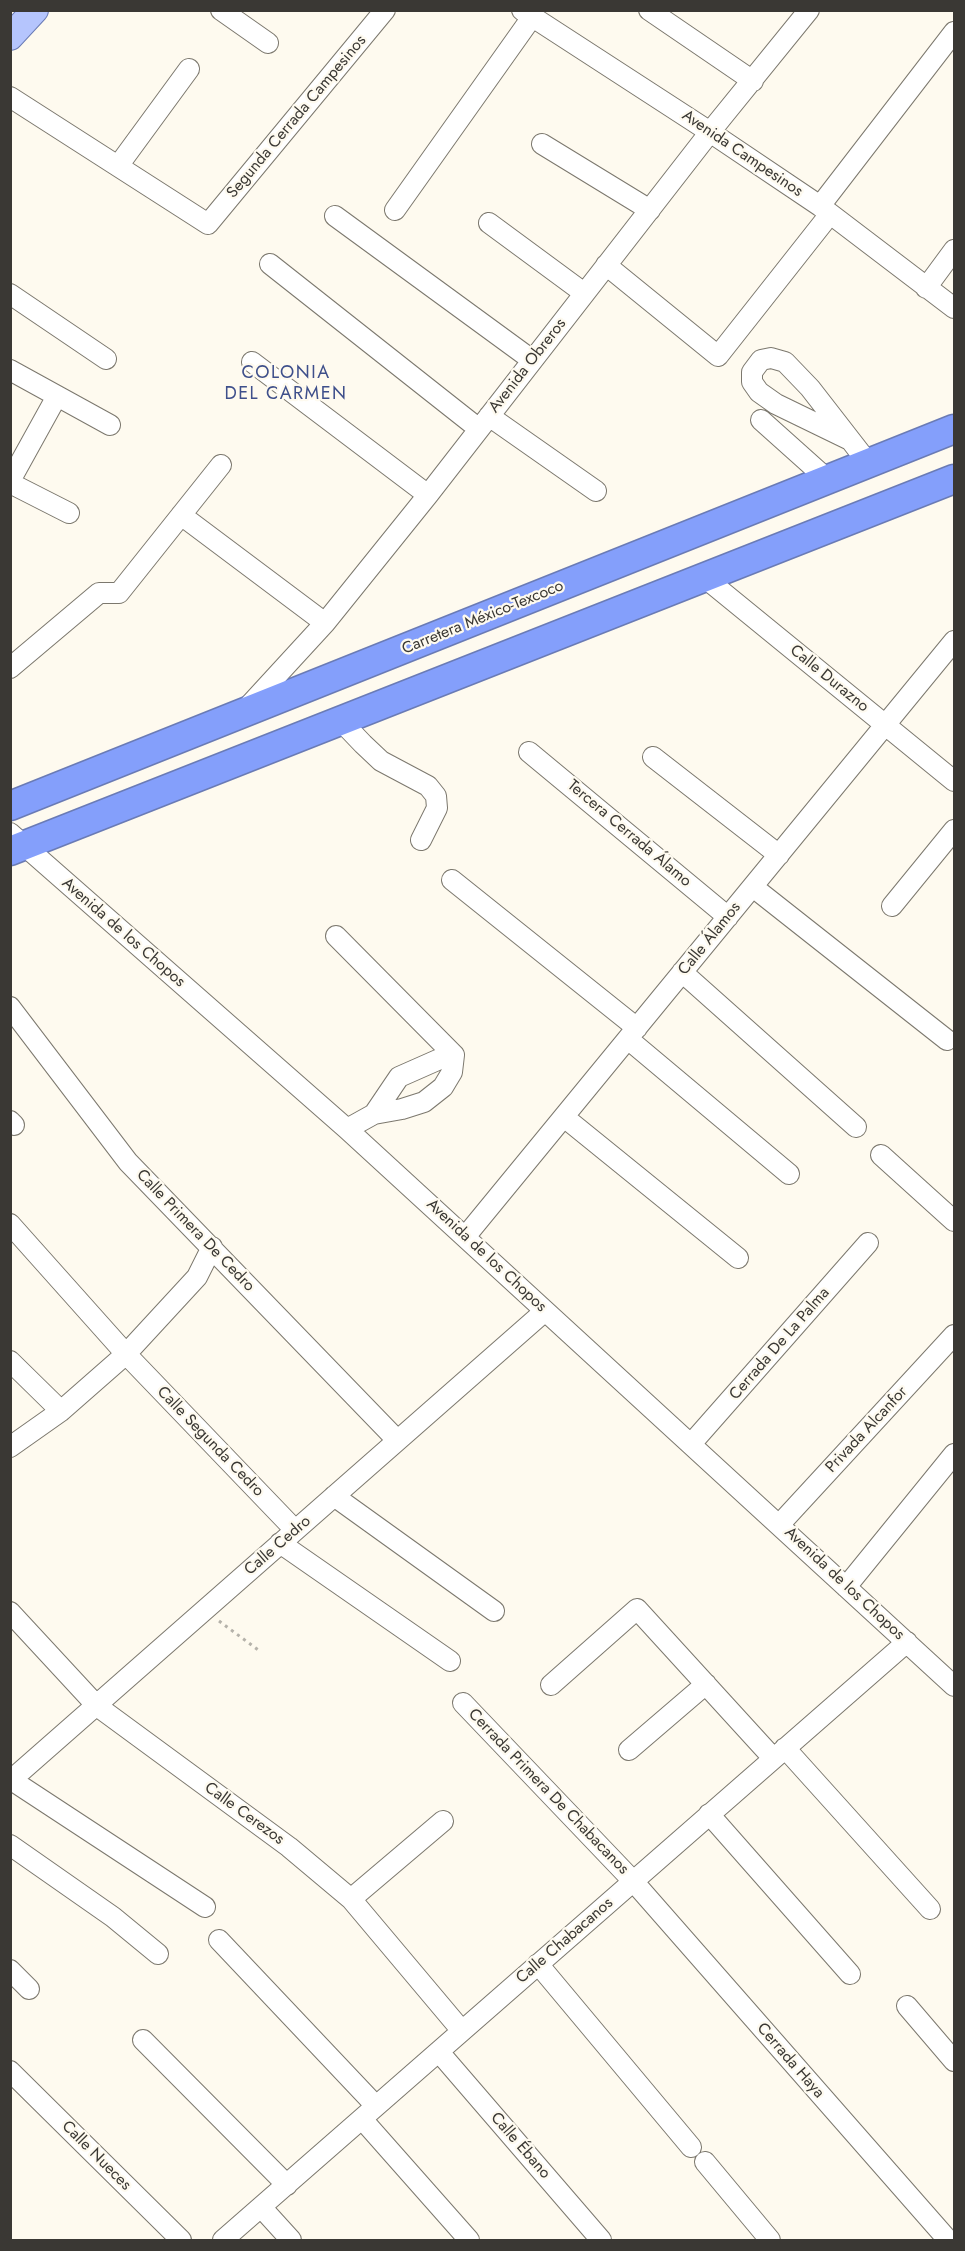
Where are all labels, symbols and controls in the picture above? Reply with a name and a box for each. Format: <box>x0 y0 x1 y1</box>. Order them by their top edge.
street label: Segunda Cerrada Campesinos <box>223 32 371 202</box>
street label: Avenida Campesinos <box>678 106 806 202</box>
street label: Avenida Obreros <box>485 315 571 417</box>
district label: COLONIA DEL CARMEN <box>224 363 348 406</box>
street label: Carretera México-Texcoco <box>399 577 567 659</box>
street label: Calle Durazno <box>786 641 872 717</box>
street label: Tercera Cerrada Álamo <box>563 777 695 891</box>
street label: Avenida de los Chopos <box>57 874 189 992</box>
street label: Calle Álamos <box>675 899 745 979</box>
street label: Calle Primera De Cedro <box>132 1166 258 1296</box>
street label: Avenida de los Chopos <box>422 1195 550 1317</box>
street label: Cerrada De La Palma <box>726 1284 834 1404</box>
street label: Calle Segunda Cedro <box>152 1383 268 1501</box>
street label: Privada Alcanfor <box>822 1383 912 1477</box>
street label: Calle Cedro <box>241 1512 315 1580</box>
street label: Avenida de los Chopos <box>780 1523 908 1645</box>
street label: Cerrada Primera De Chabacanos <box>464 1705 632 1879</box>
street label: Calle Cerezos <box>200 1779 288 1849</box>
street label: Calle Chabacanos <box>513 1894 617 1988</box>
street label: Cerrada Haya <box>752 2020 828 2102</box>
street label: Calle Ébano <box>486 2109 554 2183</box>
street label: Calle Nueces <box>57 2117 135 2195</box>

